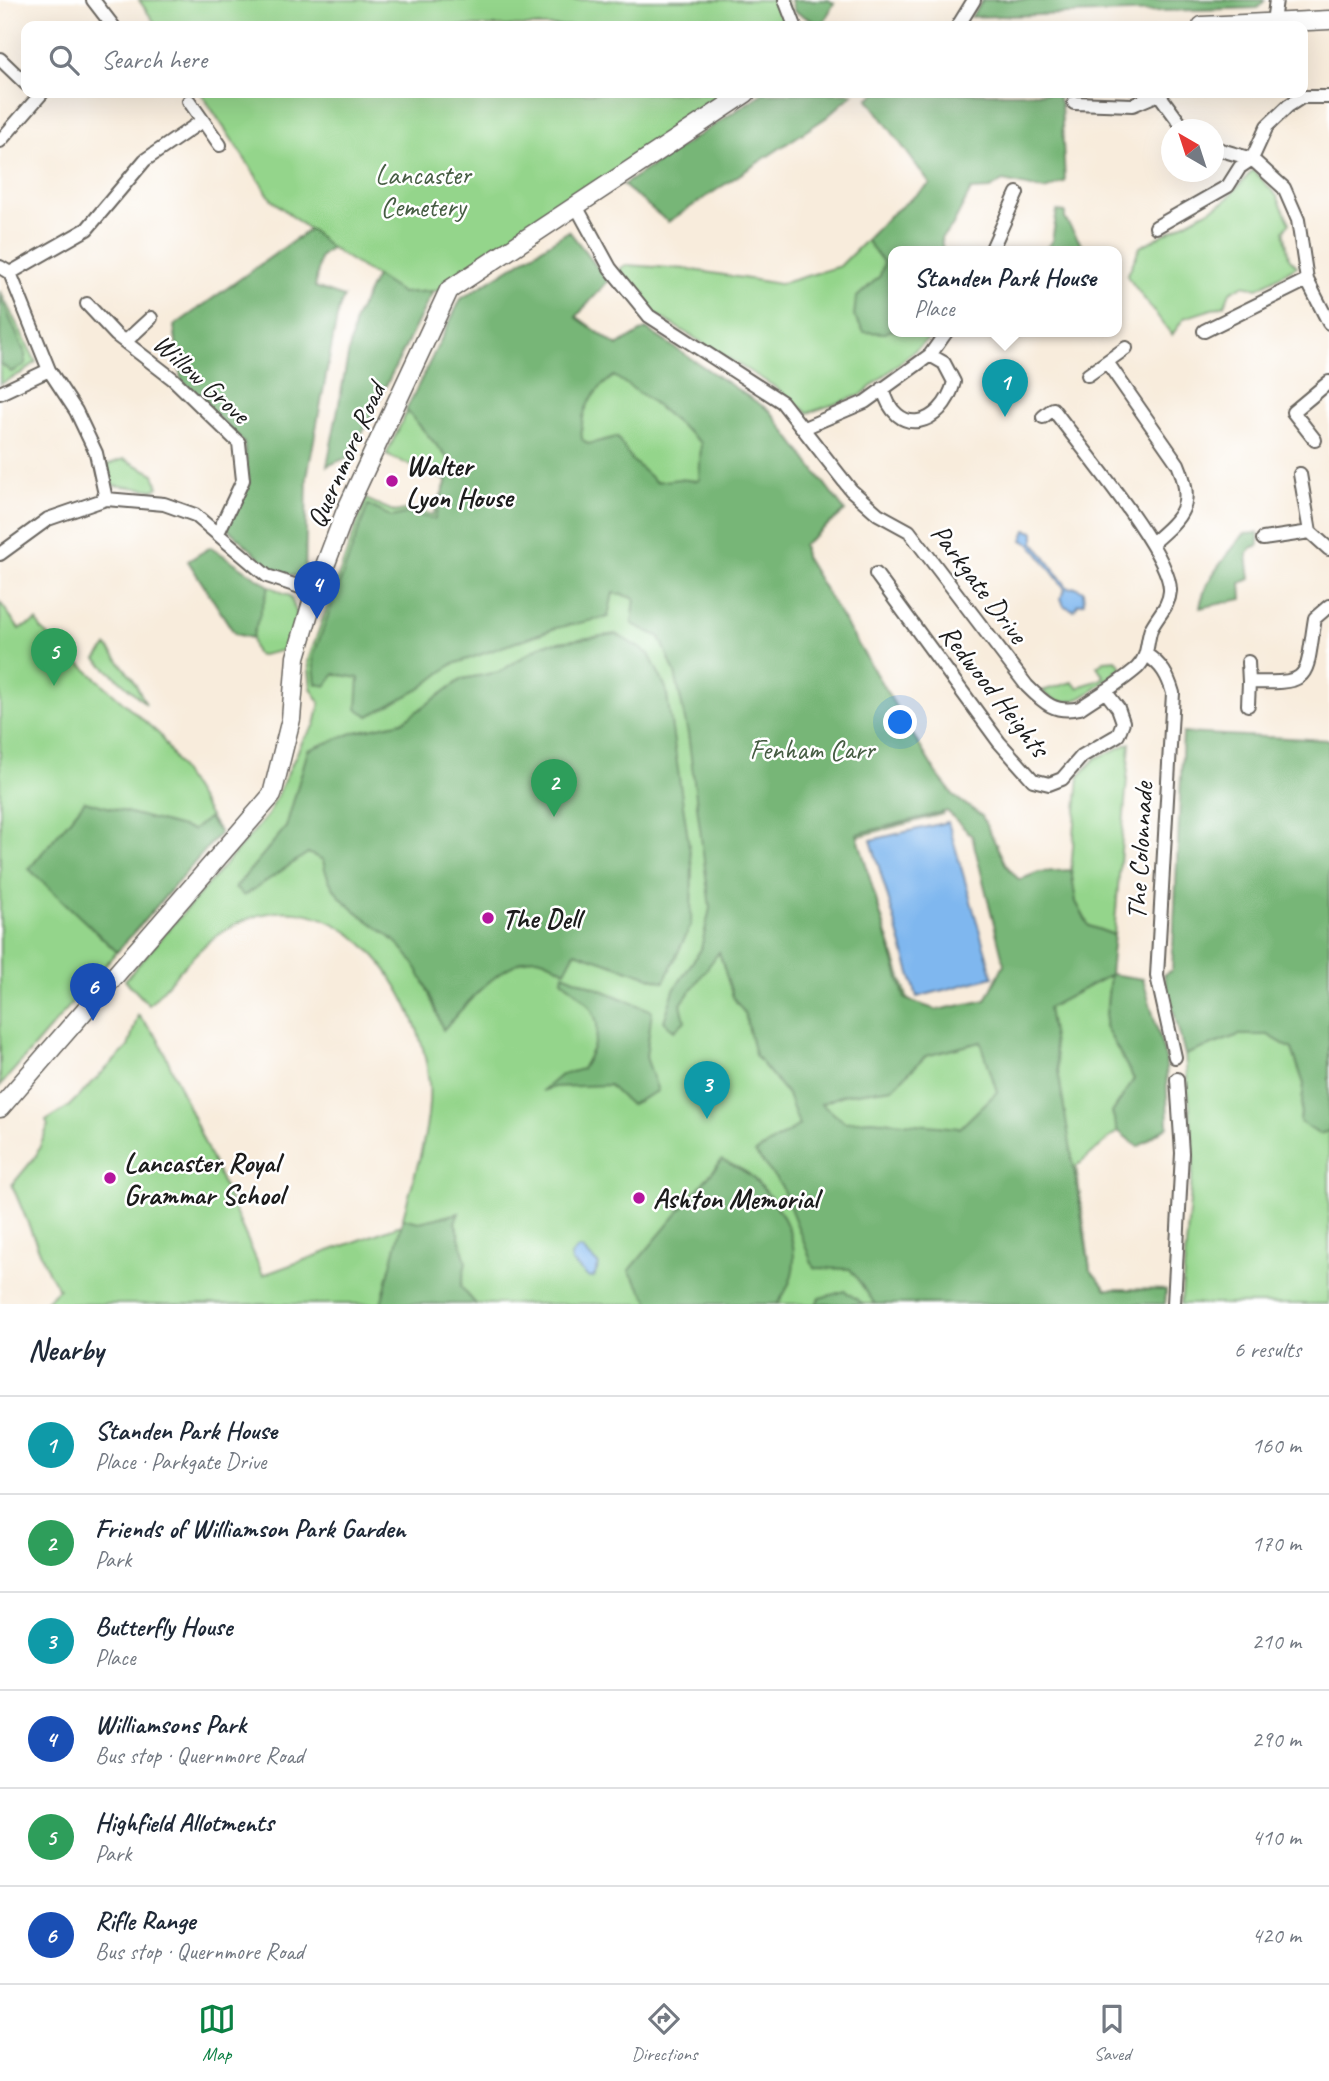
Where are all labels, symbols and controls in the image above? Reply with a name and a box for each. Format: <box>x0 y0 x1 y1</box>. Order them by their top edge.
search box <box>21 21 1308 98</box>
icon: search <box>45 41 83 79</box>
text: Search here <box>101 43 207 76</box>
north arrow <box>1161 119 1224 182</box>
park label: Lancaster Cemetery <box>375 157 473 224</box>
popup <box>888 246 1122 337</box>
text: Standen Park House <box>914 261 1096 294</box>
text: Place <box>914 294 954 323</box>
street label: Willow Grove <box>146 326 259 432</box>
pin: 1 <box>982 359 1028 417</box>
street label: Quernmore Road <box>298 374 395 533</box>
place label: Walter Lyon House <box>406 448 515 515</box>
marker: Walter Lyon House <box>384 473 400 489</box>
street label: Parkgate Drive <box>923 517 1037 651</box>
pin: 4 <box>294 561 340 619</box>
street label: Redwood Heights <box>932 617 1059 765</box>
pin: 5 <box>31 628 77 686</box>
your location <box>883 705 917 739</box>
park label: Fenham Carr <box>749 732 877 767</box>
pin: 2 <box>531 759 577 817</box>
street label: The Colonnade <box>1118 779 1161 921</box>
place label: The Dell <box>502 901 586 936</box>
marker: The Dell <box>480 910 496 926</box>
pin: 6 <box>70 963 116 1021</box>
pin: 3 <box>684 1061 730 1119</box>
place label: Lancaster Royal Grammar School <box>124 1145 290 1212</box>
marker: Lancaster Royal Grammar School <box>102 1170 118 1186</box>
place label: Ashton Memorial <box>653 1181 824 1216</box>
marker: Ashton Memorial <box>631 1190 647 1206</box>
text: Nearby <box>28 1331 104 1369</box>
text: 6 results <box>1234 1335 1301 1364</box>
text: Standen Park House <box>95 1414 277 1447</box>
text: 1 <box>46 1431 56 1460</box>
text: 160 m <box>1252 1431 1301 1460</box>
text: Place · Parkgate Drive <box>95 1447 266 1476</box>
text: Friends of Williamson Park Garden <box>95 1512 405 1545</box>
text: 2 <box>46 1529 56 1558</box>
text: 170 m <box>1252 1529 1301 1558</box>
text: Park <box>95 1545 131 1574</box>
text: Butterfly House <box>95 1610 232 1643</box>
text: 3 <box>46 1627 56 1656</box>
text: 210 m <box>1252 1627 1301 1656</box>
text: Place <box>95 1643 135 1672</box>
text: Williamsons Park <box>95 1708 246 1741</box>
text: 4 <box>46 1725 56 1754</box>
text: 290 m <box>1252 1725 1301 1754</box>
text: Bus stop · Quernmore Road <box>95 1741 304 1770</box>
text: Highfield Allotments <box>95 1806 274 1839</box>
text: 5 <box>46 1823 56 1852</box>
text: 410 m <box>1252 1823 1301 1852</box>
text: Park <box>95 1839 131 1868</box>
text: Rifle Range <box>95 1904 195 1937</box>
text: 6 <box>46 1921 56 1950</box>
text: 420 m <box>1252 1921 1301 1950</box>
text: Bus stop · Quernmore Road <box>95 1937 304 1966</box>
tab: Map <box>198 2000 236 2066</box>
tab: Directions <box>631 2000 698 2066</box>
tab: Saved <box>1093 2000 1131 2066</box>

